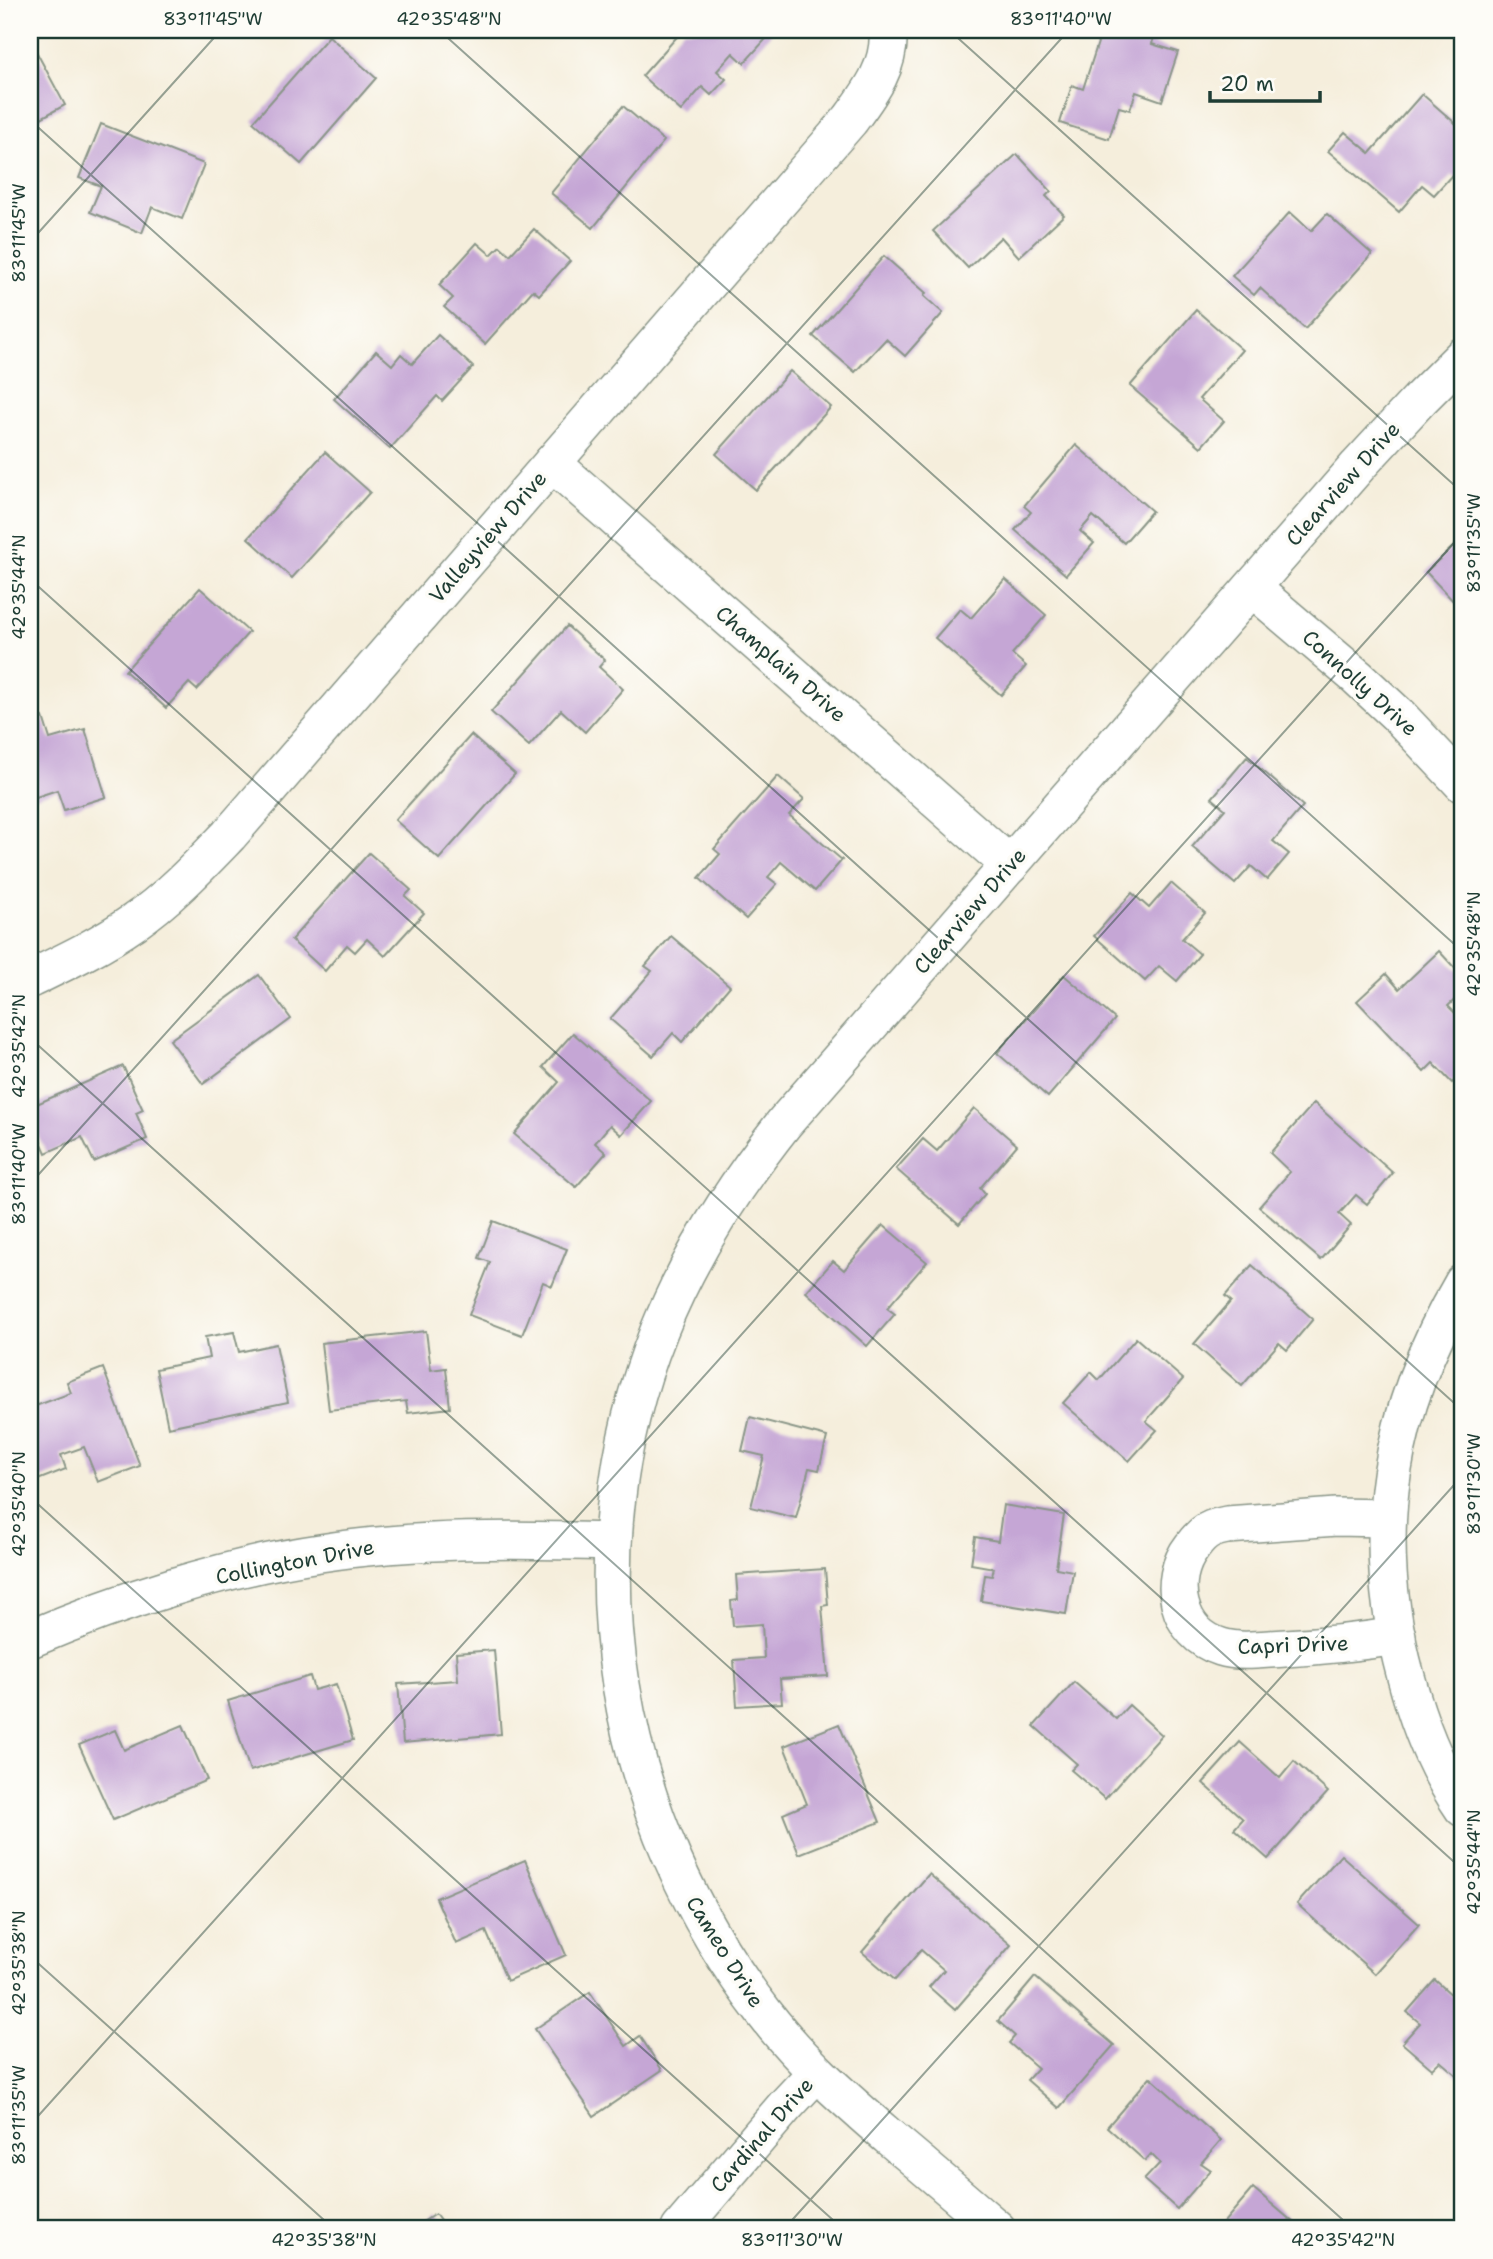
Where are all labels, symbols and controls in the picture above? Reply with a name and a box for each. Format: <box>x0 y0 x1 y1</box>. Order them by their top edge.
text: 83°11'45"W <box>163 7 263 31</box>
text: 42°35'48"N <box>396 7 502 31</box>
text: 83°11'40"W <box>1010 7 1112 31</box>
scale bar <box>1210 60 1320 104</box>
text: 20 m <box>1220 70 1274 98</box>
text: 83°11'45"W <box>7 183 31 283</box>
street label: Clearview Drive <box>1280 416 1406 552</box>
street label: Valleyview Drive <box>423 465 553 609</box>
text: 83°11'35"W <box>1462 493 1486 593</box>
text: 42°35'44"N <box>7 534 31 640</box>
street label: Champlain Drive <box>710 599 852 729</box>
street label: Connolly Drive <box>1296 624 1424 742</box>
street label: Clearview Drive <box>907 842 1033 980</box>
text: 42°35'48"N <box>1462 891 1486 997</box>
text: 42°35'42"N <box>7 994 31 1098</box>
text: 83°11'40"W <box>7 1123 31 1225</box>
text: 83°11'30"W <box>1462 1433 1486 1535</box>
text: 42°35'40"N <box>7 1451 31 1557</box>
street label: Collington Drive <box>213 1533 377 1591</box>
street label: Capri Drive <box>1237 1629 1349 1661</box>
text: 42°35'44"N <box>1462 1809 1486 1915</box>
street label: Cameo Drive <box>680 1891 770 2013</box>
text: 42°35'38"N <box>7 1910 31 2016</box>
text: 83°11'35"W <box>7 2065 31 2165</box>
street label: Cardinal Drive <box>704 2071 820 2199</box>
text: 42°35'38"N <box>271 2228 377 2252</box>
text: 83°11'30"W <box>741 2228 843 2252</box>
text: 42°35'42"N <box>1291 2228 1395 2252</box>

